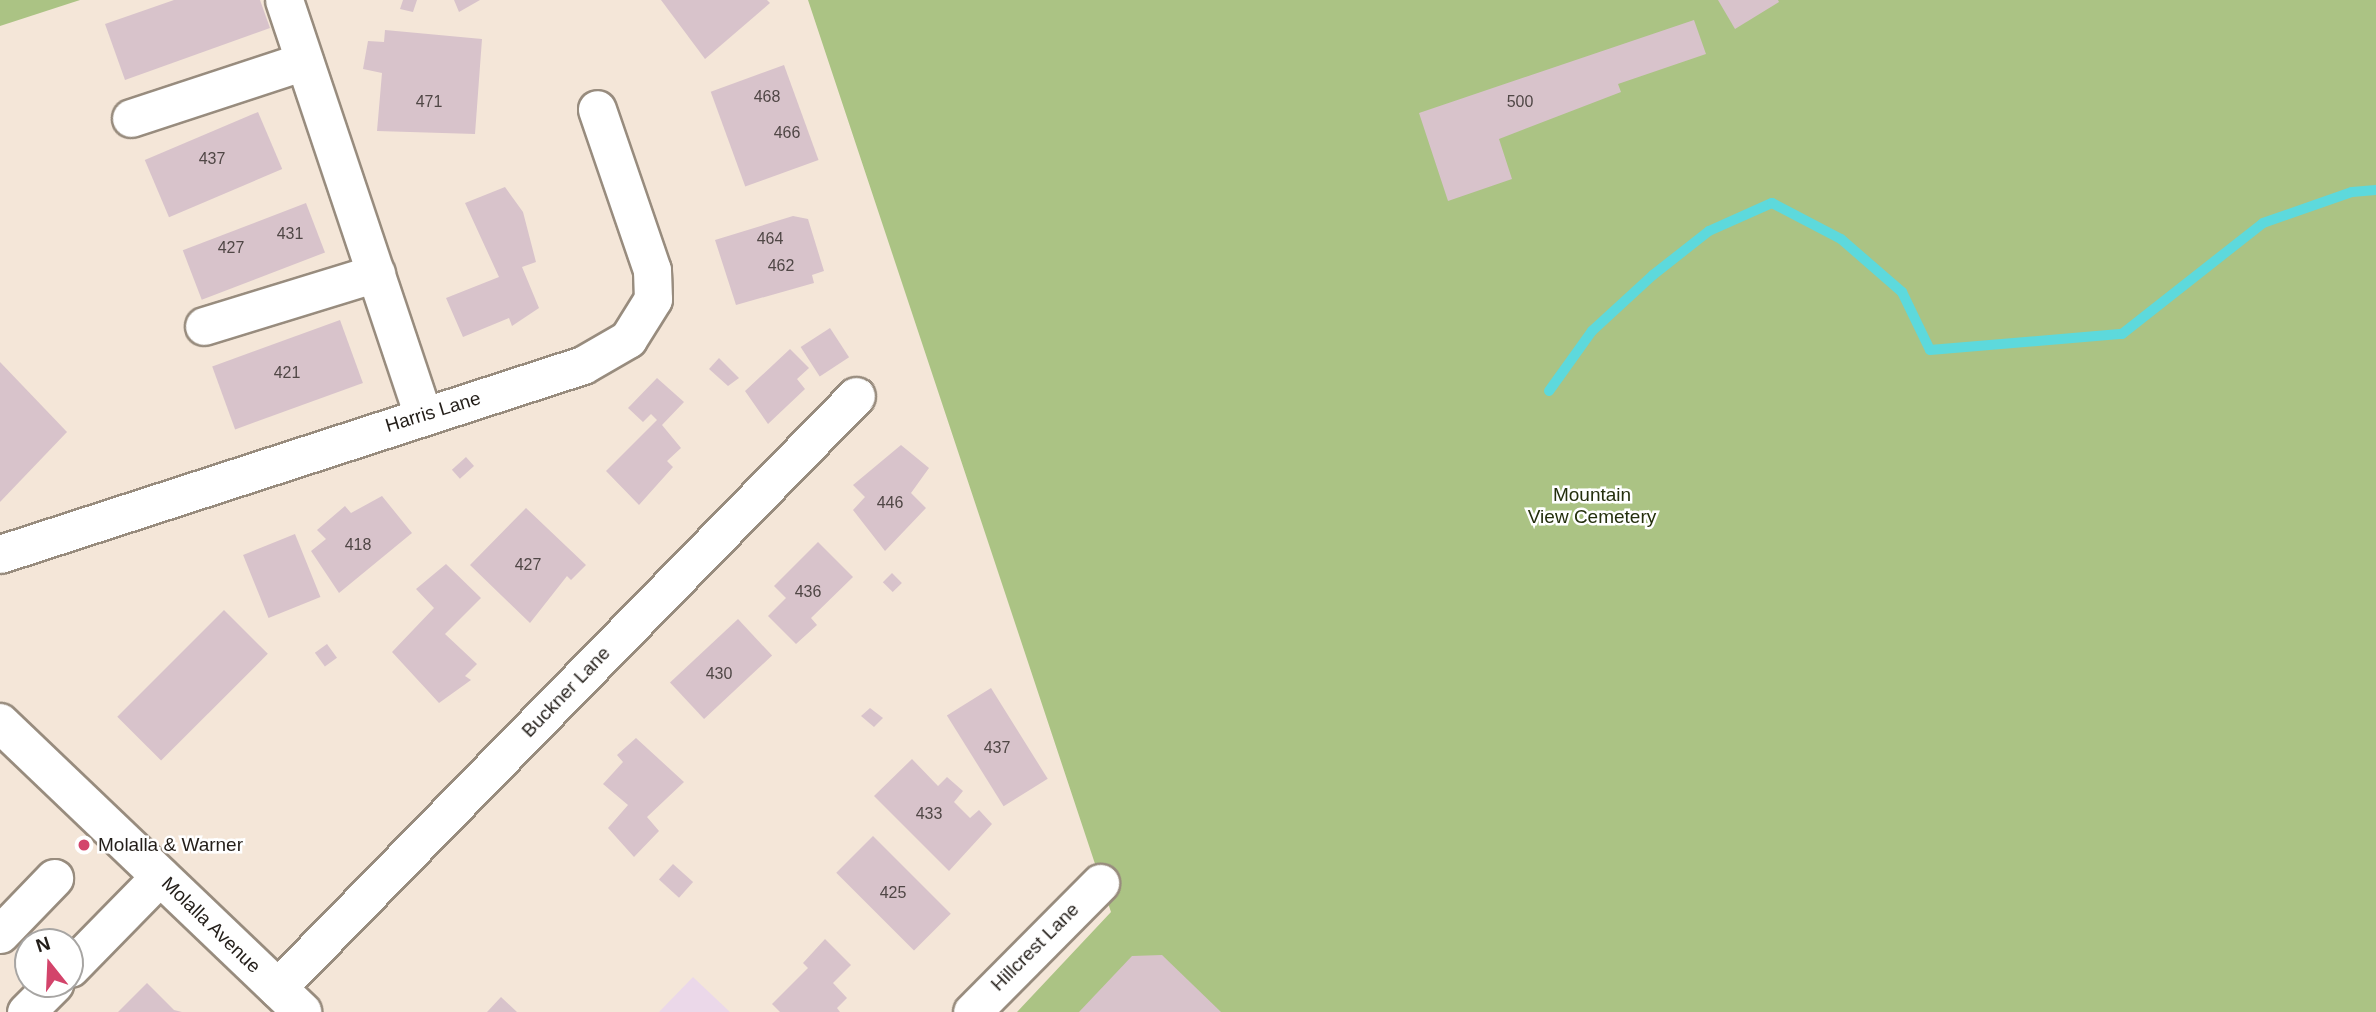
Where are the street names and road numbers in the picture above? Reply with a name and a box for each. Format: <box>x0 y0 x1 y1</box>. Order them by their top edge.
street label: Harris Lane <box>383 387 483 437</box>
street label: Buckner Lane <box>517 642 615 742</box>
street label: Molalla Avenue <box>156 872 266 978</box>
street label: Hillcrest Lane <box>986 898 1084 996</box>

